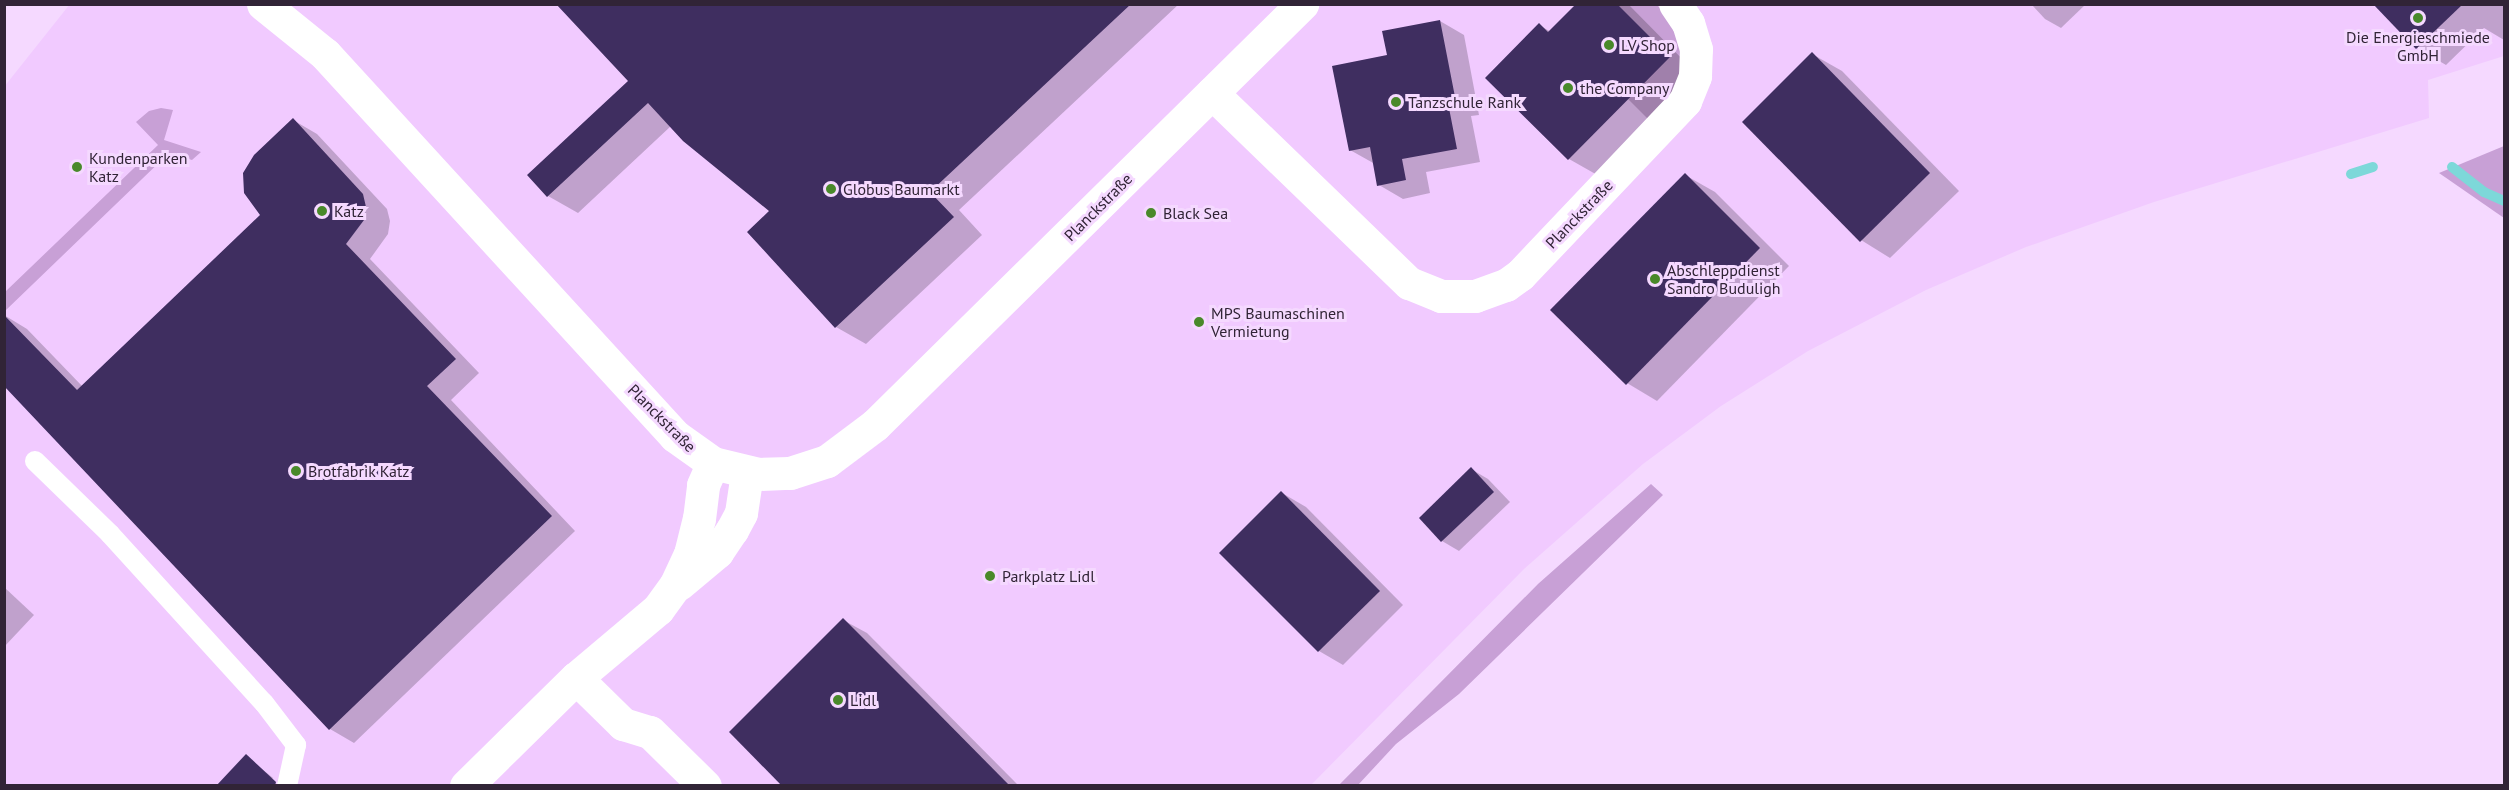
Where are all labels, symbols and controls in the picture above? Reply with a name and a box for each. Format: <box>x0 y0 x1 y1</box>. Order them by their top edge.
marker: Die Energieschmiede GmbH <box>2411 11 2425 25</box>
place label: Die Energieschmiede GmbH <box>2346 27 2490 65</box>
place label: LV Shop <box>1621 35 1675 55</box>
marker: LV Shop <box>1602 38 1616 52</box>
place label: the Company <box>1580 78 1670 98</box>
marker: the Company <box>1561 81 1575 95</box>
place label: Tanzschule Rank <box>1408 92 1521 112</box>
marker: Tanzschule Rank <box>1389 95 1403 109</box>
place label: Kundenparken Katz <box>89 148 188 186</box>
marker: Kundenparken Katz <box>70 160 84 174</box>
street label: Planckstraße <box>1060 169 1136 245</box>
street label: Planckstraße <box>1541 176 1617 252</box>
place label: Globus Baumarkt <box>843 179 960 199</box>
marker: Globus Baumarkt <box>824 182 838 196</box>
place label: Katz <box>334 201 364 221</box>
place label: Black Sea <box>1163 203 1229 223</box>
marker: Katz <box>315 204 329 218</box>
marker: Black Sea <box>1144 206 1158 220</box>
place label: Abschleppdienst Sandro Buduligh <box>1667 260 1781 298</box>
marker: Abschleppdienst Sandro Buduligh <box>1648 272 1662 286</box>
place label: MPS Baumaschinen Vermietung <box>1211 303 1345 341</box>
marker: MPS Baumaschinen Vermietung <box>1192 315 1206 329</box>
street label: Planckstraße <box>624 380 700 456</box>
place label: Brotfabrik Katz <box>308 461 410 481</box>
marker: Brotfabrik Katz <box>289 464 303 478</box>
place label: Parkplatz Lidl <box>1002 566 1095 586</box>
marker: Parkplatz Lidl <box>983 569 997 583</box>
place label: Lidl <box>850 690 876 710</box>
marker: Lidl <box>831 693 845 707</box>

